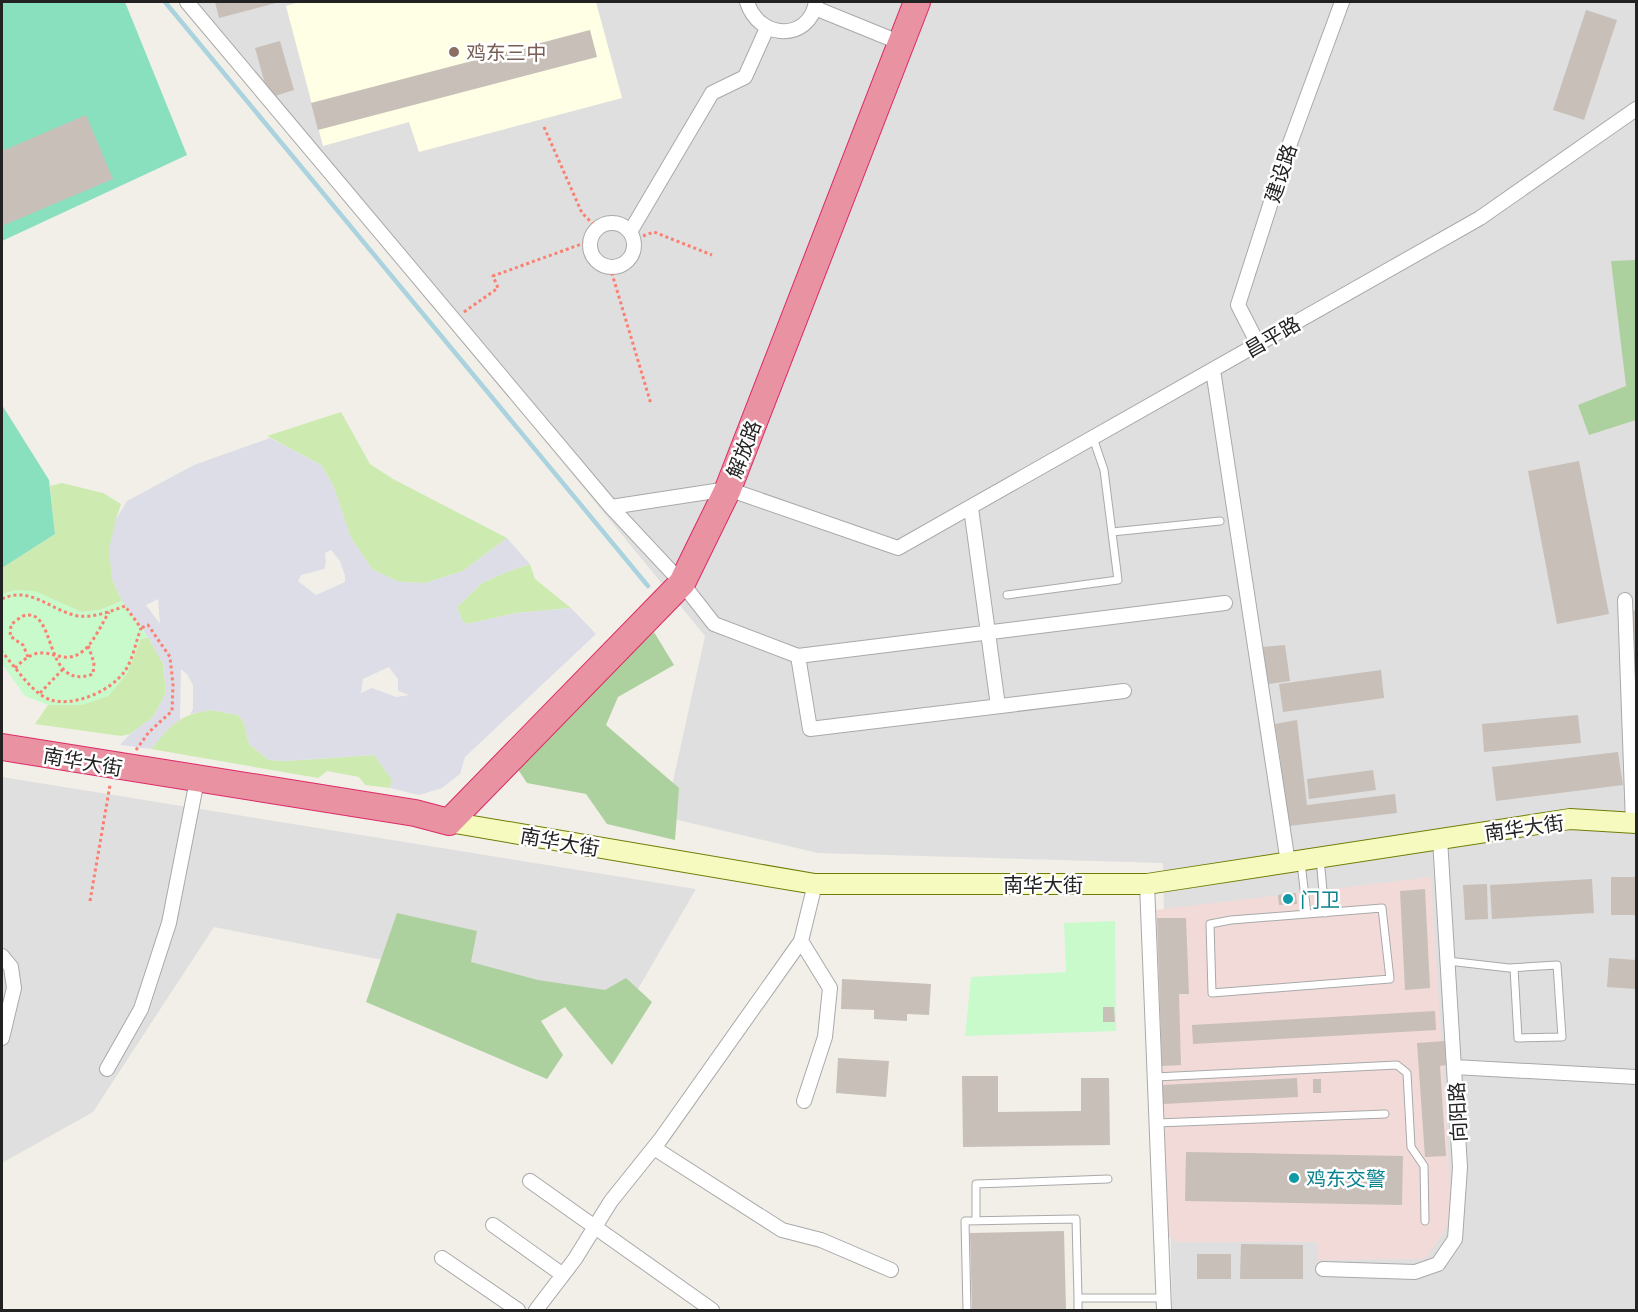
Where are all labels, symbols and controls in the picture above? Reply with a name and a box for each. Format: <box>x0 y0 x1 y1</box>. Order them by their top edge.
place label: 鸡东三中 <box>466 40 546 64</box>
marker: 鸡东三中 <box>447 45 461 59</box>
street label: 建设路 <box>1259 141 1301 205</box>
street label: 昌平路 <box>1240 311 1304 361</box>
street label: 解放路 <box>721 417 765 481</box>
street label: 南华大街 <box>42 742 124 780</box>
street label: 南华大街 <box>1483 810 1565 844</box>
street label: 南华大街 <box>519 822 601 860</box>
street label: 南华大街 <box>1003 872 1083 896</box>
place label: 门卫 <box>1300 887 1340 911</box>
marker: 门卫 <box>1281 892 1295 906</box>
street label: 向阳路 <box>1443 1081 1471 1143</box>
place label: 鸡东交警 <box>1306 1166 1386 1190</box>
marker: 鸡东交警 <box>1287 1171 1301 1185</box>

